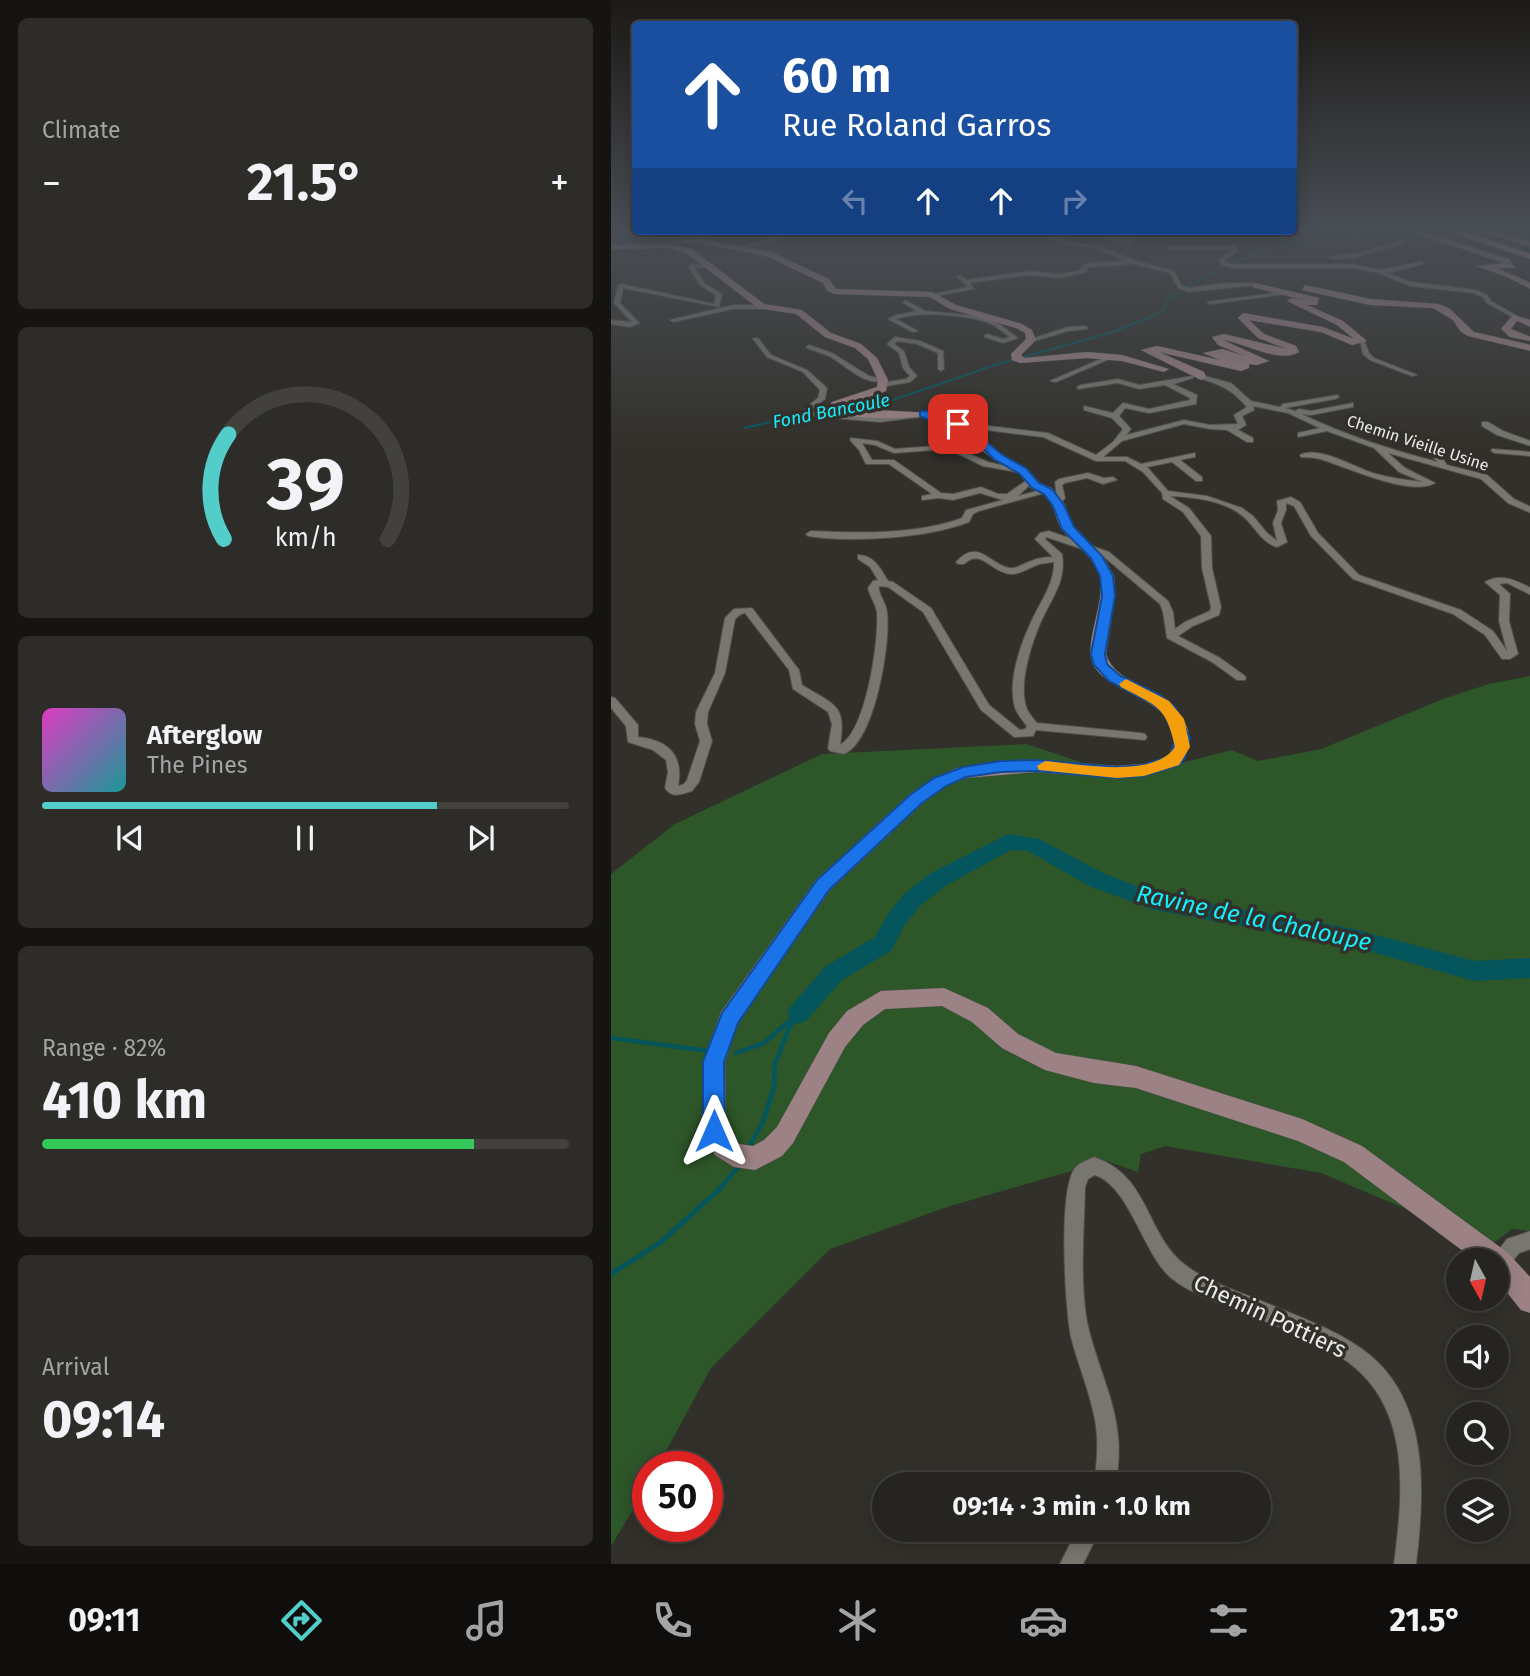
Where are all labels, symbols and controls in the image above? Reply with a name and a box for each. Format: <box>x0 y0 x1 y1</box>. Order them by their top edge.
text: 60 m <box>782 46 891 105</box>
icon: ahead <box>667 49 758 140</box>
text: Rue Roland Garros <box>782 106 1051 144</box>
text: Climate <box>42 116 121 144</box>
text: 21.5° <box>247 151 364 214</box>
text: − <box>42 160 61 206</box>
text: + <box>550 160 569 206</box>
icon: left <box>836 182 874 220</box>
icon: ahead <box>909 182 947 220</box>
icon: ahead <box>982 182 1020 220</box>
icon: right <box>1055 182 1093 220</box>
water label: Fond Bancoule <box>770 389 892 433</box>
pin <box>928 394 988 454</box>
icon: arrive <box>939 405 977 443</box>
street label: Chemin Vieille Usine <box>1345 411 1491 475</box>
text: 39 <box>266 441 344 528</box>
text: km/h <box>275 523 336 553</box>
text: Afterglow <box>147 720 262 751</box>
text: The Pines <box>147 751 248 779</box>
icon: previous <box>111 819 149 857</box>
icon: pause <box>286 819 324 857</box>
icon: next <box>462 819 500 857</box>
water label: Ravine de la Chaloupe <box>1134 879 1374 957</box>
text: Range · 82% <box>42 1034 166 1062</box>
text: 410 km <box>42 1069 207 1132</box>
position arrow <box>677 1094 751 1168</box>
north arrow <box>1446 1248 1509 1311</box>
map controls <box>1446 1248 1509 1542</box>
street label: Chemin Pottiers <box>1189 1268 1351 1364</box>
button: sound <box>1446 1325 1509 1388</box>
text: Arrival <box>42 1353 109 1381</box>
text: 09:14 <box>42 1388 165 1451</box>
button: search <box>1446 1402 1509 1465</box>
speed limit sign: 50 <box>632 1451 723 1542</box>
button: layers <box>1446 1479 1509 1542</box>
text: 09:14 · 3 min · 1.0 km <box>952 1491 1191 1522</box>
icon: directions <box>277 1596 326 1645</box>
icon: music <box>462 1596 511 1645</box>
icon: phone <box>648 1596 697 1645</box>
icon: climate <box>833 1596 882 1645</box>
icon: car <box>1019 1596 1068 1645</box>
icon: filters <box>1204 1596 1253 1645</box>
text: 09:11 <box>68 1601 140 1639</box>
text: 21.5° <box>1390 1601 1462 1639</box>

